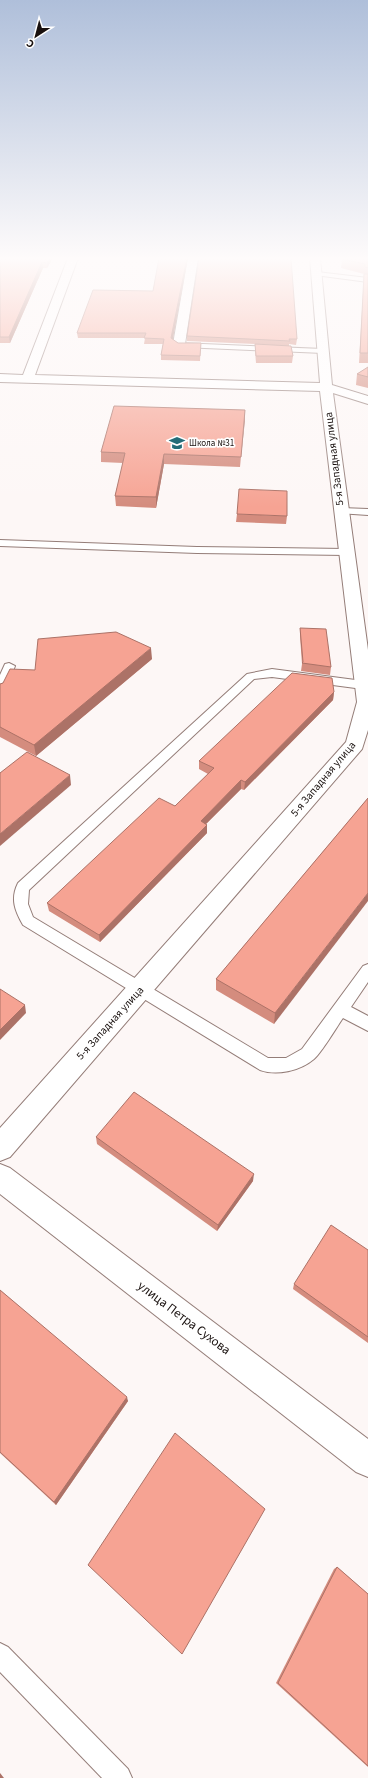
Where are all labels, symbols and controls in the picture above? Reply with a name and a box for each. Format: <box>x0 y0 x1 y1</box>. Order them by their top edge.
north arrow <box>16 16 56 56</box>
text: С <box>23 35 37 52</box>
street label: 5-я Западная улица <box>321 411 347 507</box>
school or university icon: Школа №31 <box>168 434 186 452</box>
place label: Школа №31 <box>189 437 234 450</box>
street label: 5-я Западная улица <box>287 738 359 820</box>
street label: 5-я Западная улица <box>73 983 147 1063</box>
street label: улица Петра Сухова <box>134 1277 234 1359</box>

